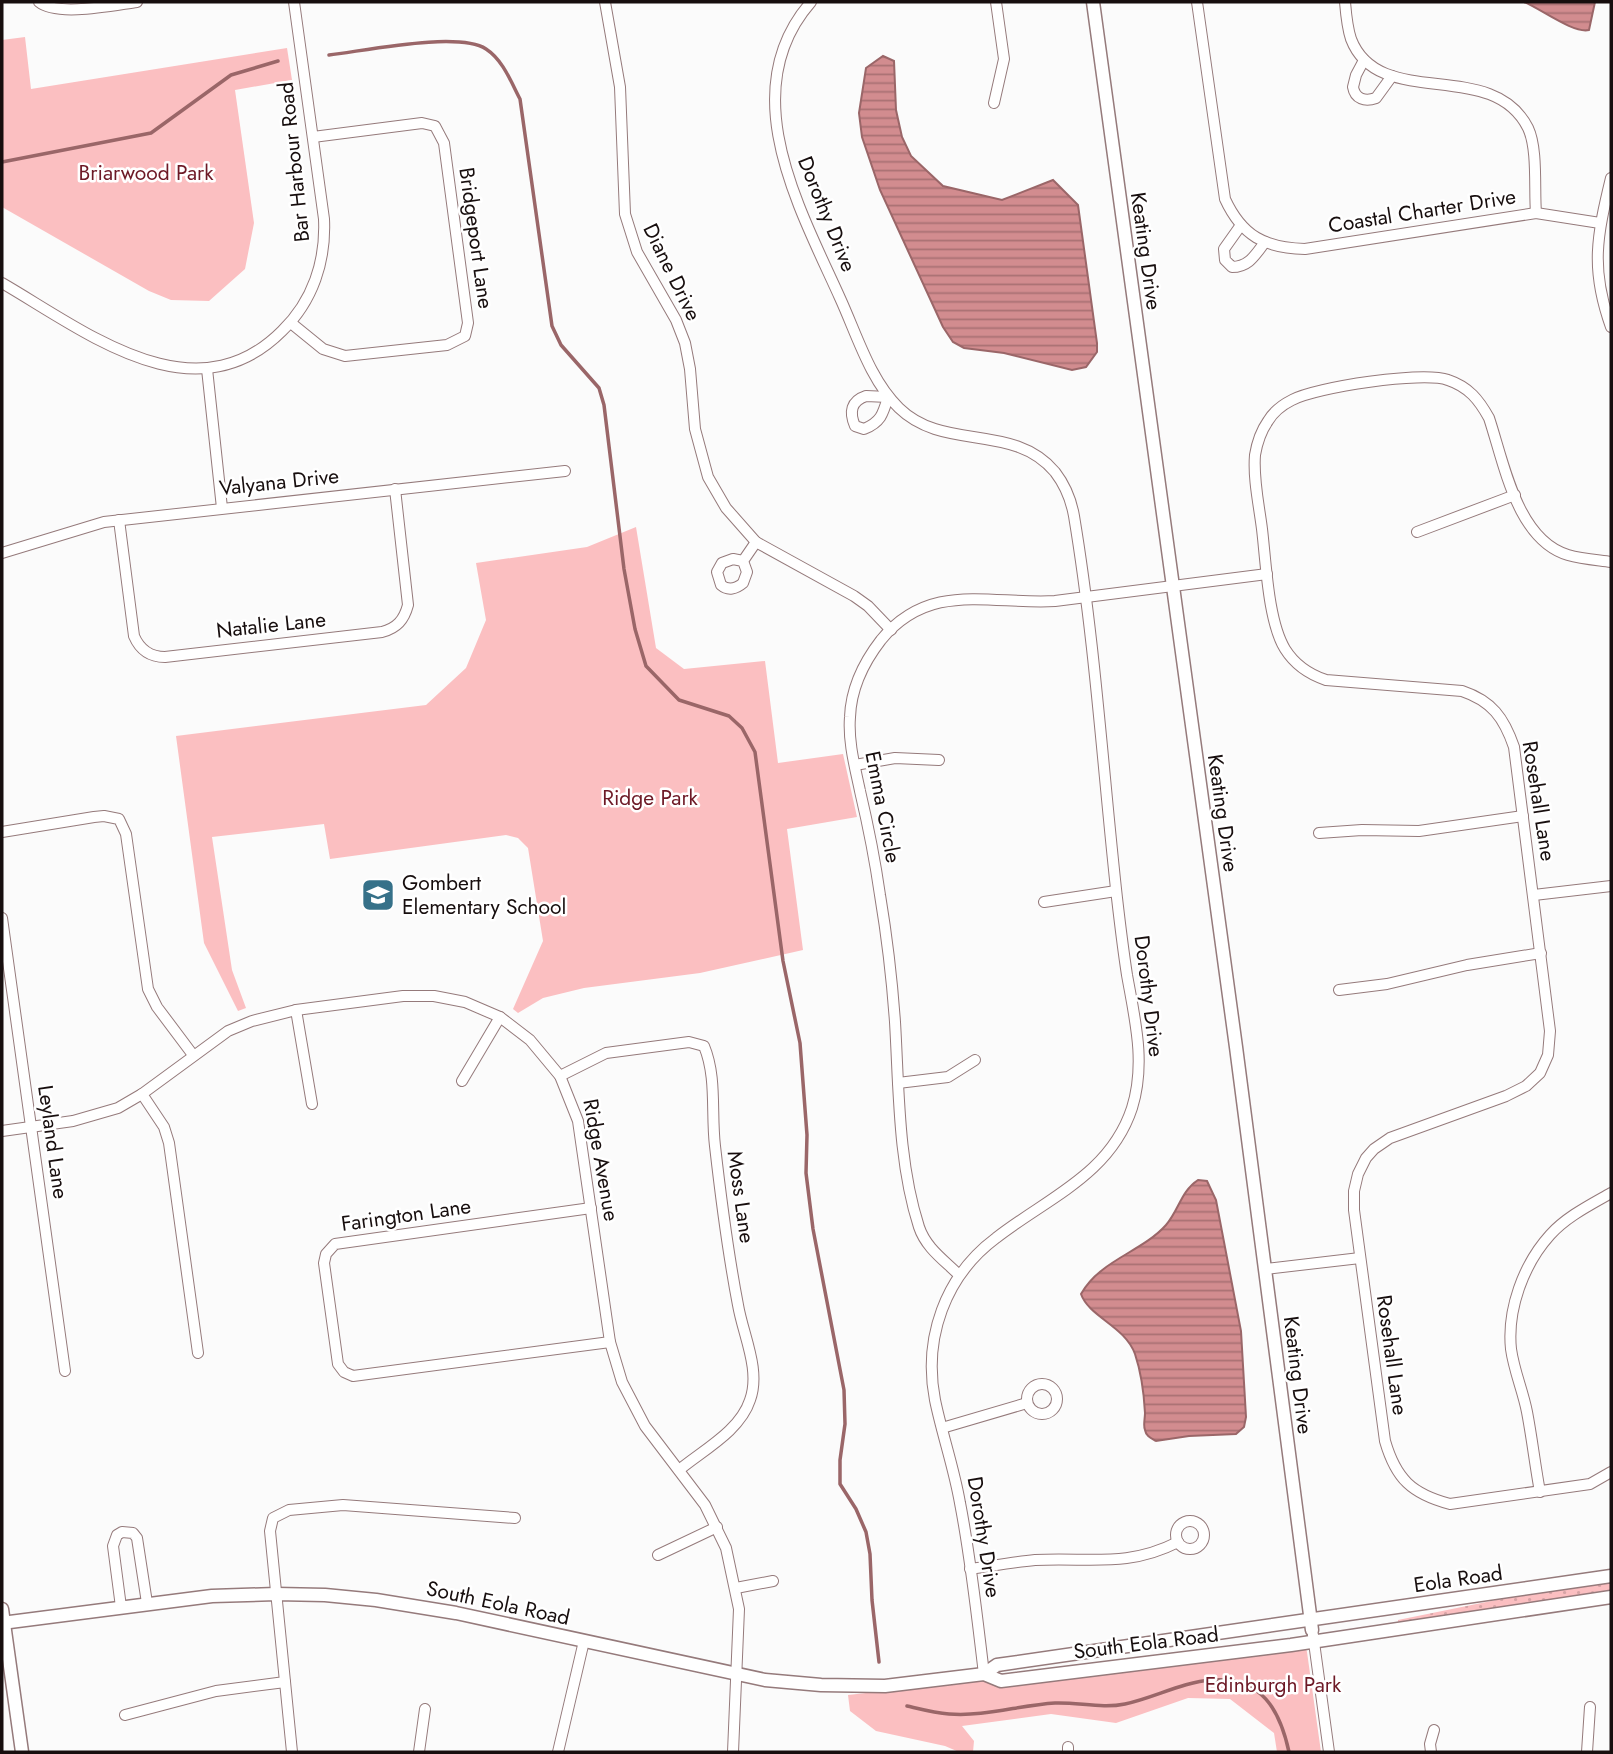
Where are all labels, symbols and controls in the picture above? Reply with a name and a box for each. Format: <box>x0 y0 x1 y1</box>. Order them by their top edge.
street label: Bar Harbour Road <box>271 80 317 244</box>
street label: Dorothy Drive <box>790 152 864 276</box>
park label: Briarwood Park <box>79 158 214 188</box>
street label: Bridgeport Lane <box>451 165 501 311</box>
street label: Coastal Charter Drive <box>1326 181 1518 241</box>
street label: Keating Drive <box>1123 190 1169 312</box>
street label: Diane Drive <box>636 218 709 326</box>
street label: Valyana Drive <box>218 461 340 503</box>
street label: Natalie Lane <box>215 604 328 646</box>
street label: Rosehall Lane <box>1515 739 1563 863</box>
street label: Emma Circle <box>857 749 909 866</box>
street label: Keating Drive <box>1200 752 1246 874</box>
park label: Ridge Park <box>602 783 699 813</box>
place label: Gombert Elementary School <box>402 868 566 922</box>
school or university icon: Gombert Elementary School <box>359 876 397 914</box>
street label: Dorothy Drive <box>1127 933 1171 1059</box>
street label: Leyland Lane <box>30 1083 76 1201</box>
street label: Ridge Avenue <box>575 1096 627 1224</box>
street label: Moss Lane <box>720 1149 762 1245</box>
street label: Farington Lane <box>339 1191 473 1239</box>
street label: Rosehall Lane <box>1369 1293 1415 1417</box>
street label: Keating Drive <box>1276 1314 1320 1436</box>
street label: Dorothy Drive <box>960 1474 1008 1600</box>
street label: Eola Road <box>1412 1558 1504 1600</box>
street label: South Eola Road <box>424 1573 572 1633</box>
street label: South Eola Road <box>1072 1619 1220 1667</box>
park label: Edinburgh Park <box>1205 1670 1342 1700</box>

